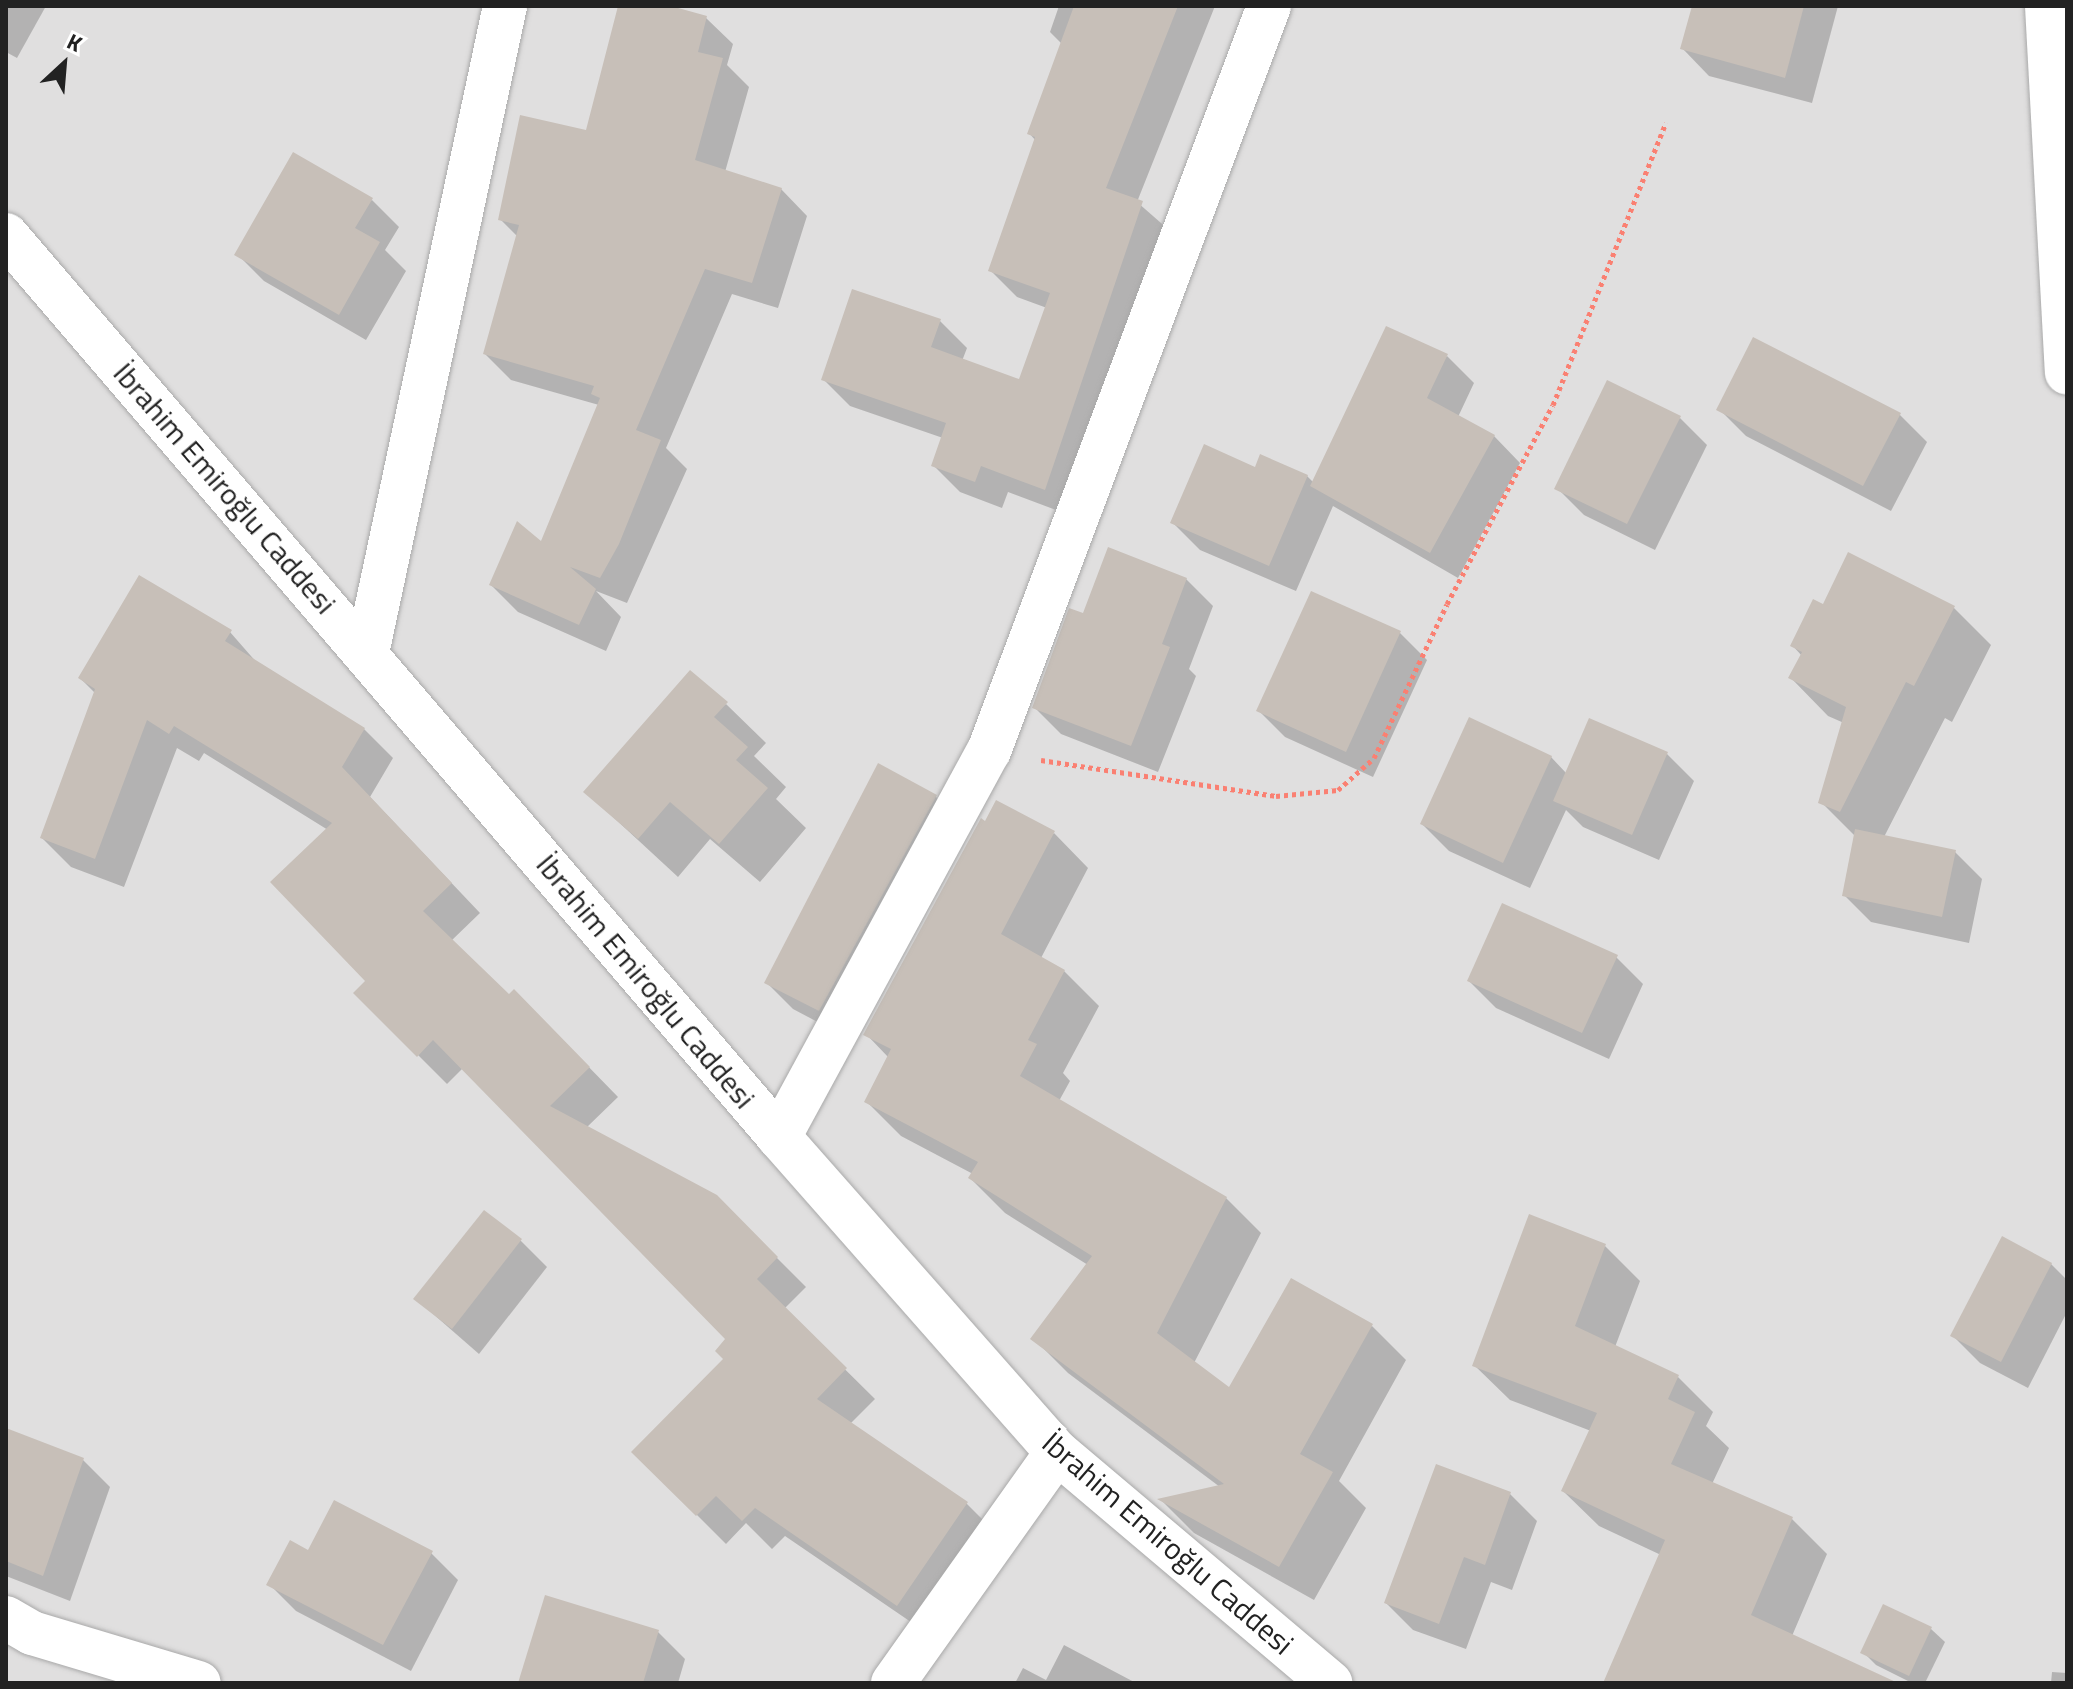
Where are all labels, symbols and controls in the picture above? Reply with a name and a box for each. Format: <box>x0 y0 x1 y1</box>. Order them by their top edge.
north arrow <box>24 24 104 104</box>
text: K <box>61 24 88 61</box>
street label: İbrahim Emiroğlu Caddesi <box>106 355 344 621</box>
street label: İbrahim Emiroğlu Caddesi <box>529 847 763 1115</box>
street label: İbrahim Emiroğlu Caddesi <box>1035 1424 1301 1662</box>

